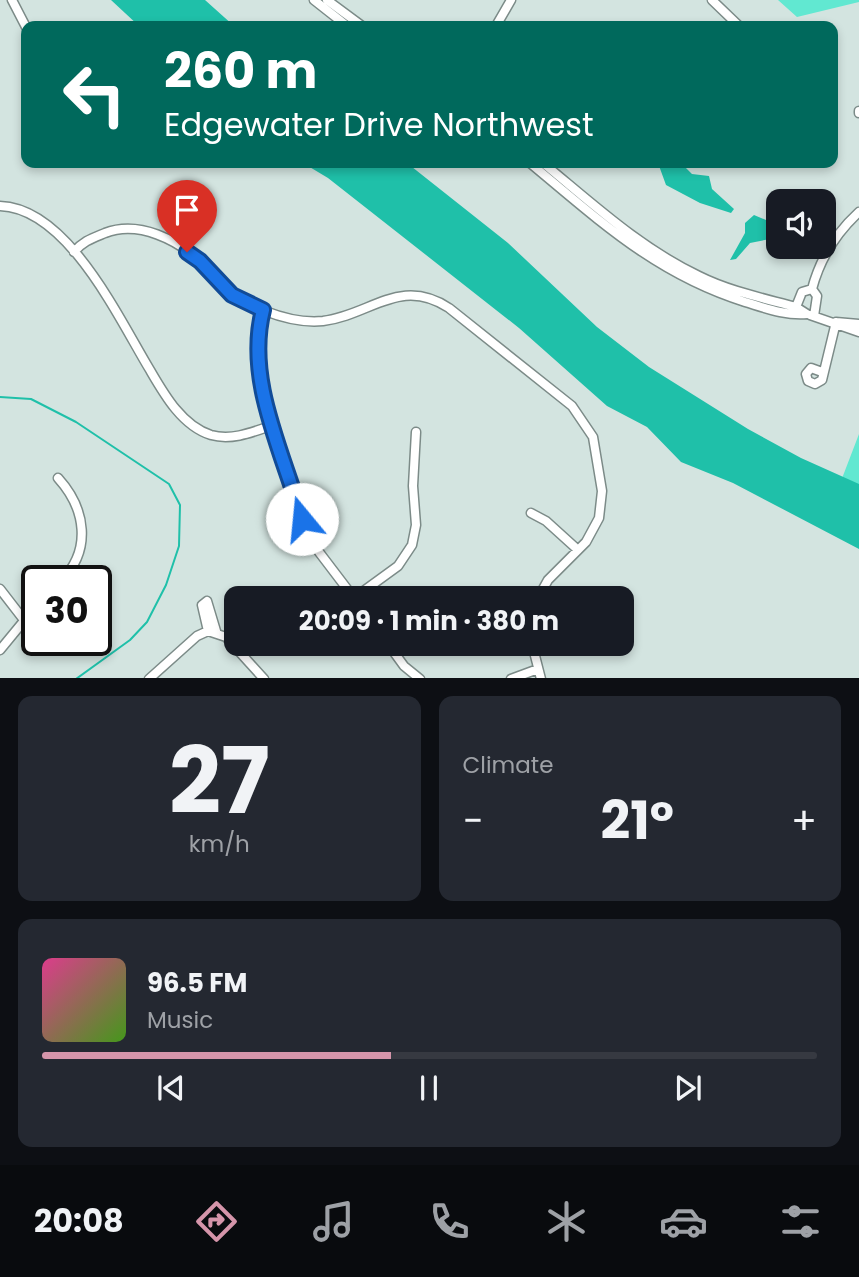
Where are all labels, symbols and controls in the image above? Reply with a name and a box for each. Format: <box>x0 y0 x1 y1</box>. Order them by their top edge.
text: 260 m <box>164 37 317 105</box>
icon: left <box>49 49 140 140</box>
text: Edgewater Drive Northwest <box>164 102 594 147</box>
pin <box>157 180 217 252</box>
map controls <box>766 189 836 259</box>
button: sound <box>766 189 836 259</box>
icon: arrive <box>168 191 206 229</box>
position arrow <box>265 482 339 556</box>
speed limit sign: 30 <box>21 565 112 656</box>
text: 20:09 · 1 min · 380 m <box>299 603 559 639</box>
text: 27 <box>169 717 270 845</box>
text: Climate <box>463 749 553 781</box>
text: 21° <box>601 784 674 857</box>
text: − <box>463 794 483 847</box>
text: + <box>791 794 817 847</box>
text: km/h <box>189 828 250 860</box>
text: 96.5 FM <box>147 965 247 1001</box>
text: Music <box>147 1004 213 1036</box>
icon: previous <box>152 1069 190 1107</box>
icon: pause <box>410 1069 448 1107</box>
icon: next <box>669 1069 707 1107</box>
icon: directions <box>192 1197 241 1246</box>
icon: music <box>309 1197 358 1246</box>
icon: phone <box>425 1197 474 1246</box>
icon: climate <box>542 1197 591 1246</box>
icon: car <box>659 1197 708 1246</box>
icon: filters <box>776 1197 825 1246</box>
text: 20:08 <box>34 1198 124 1243</box>

